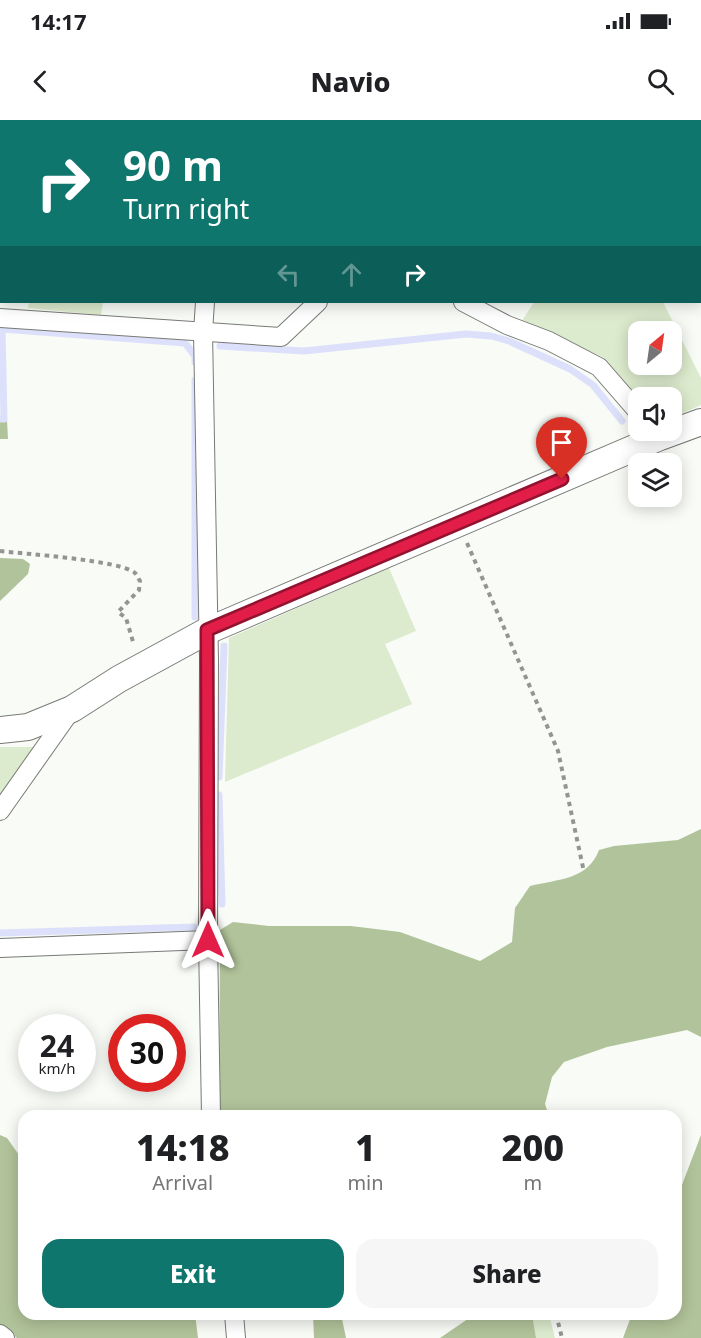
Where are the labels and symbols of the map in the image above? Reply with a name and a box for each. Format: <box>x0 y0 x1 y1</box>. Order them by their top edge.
north arrow <box>628 321 682 375</box>
pin <box>536 417 587 479</box>
position arrow <box>176 908 240 972</box>
speed limit sign: 30 <box>108 1014 186 1092</box>

